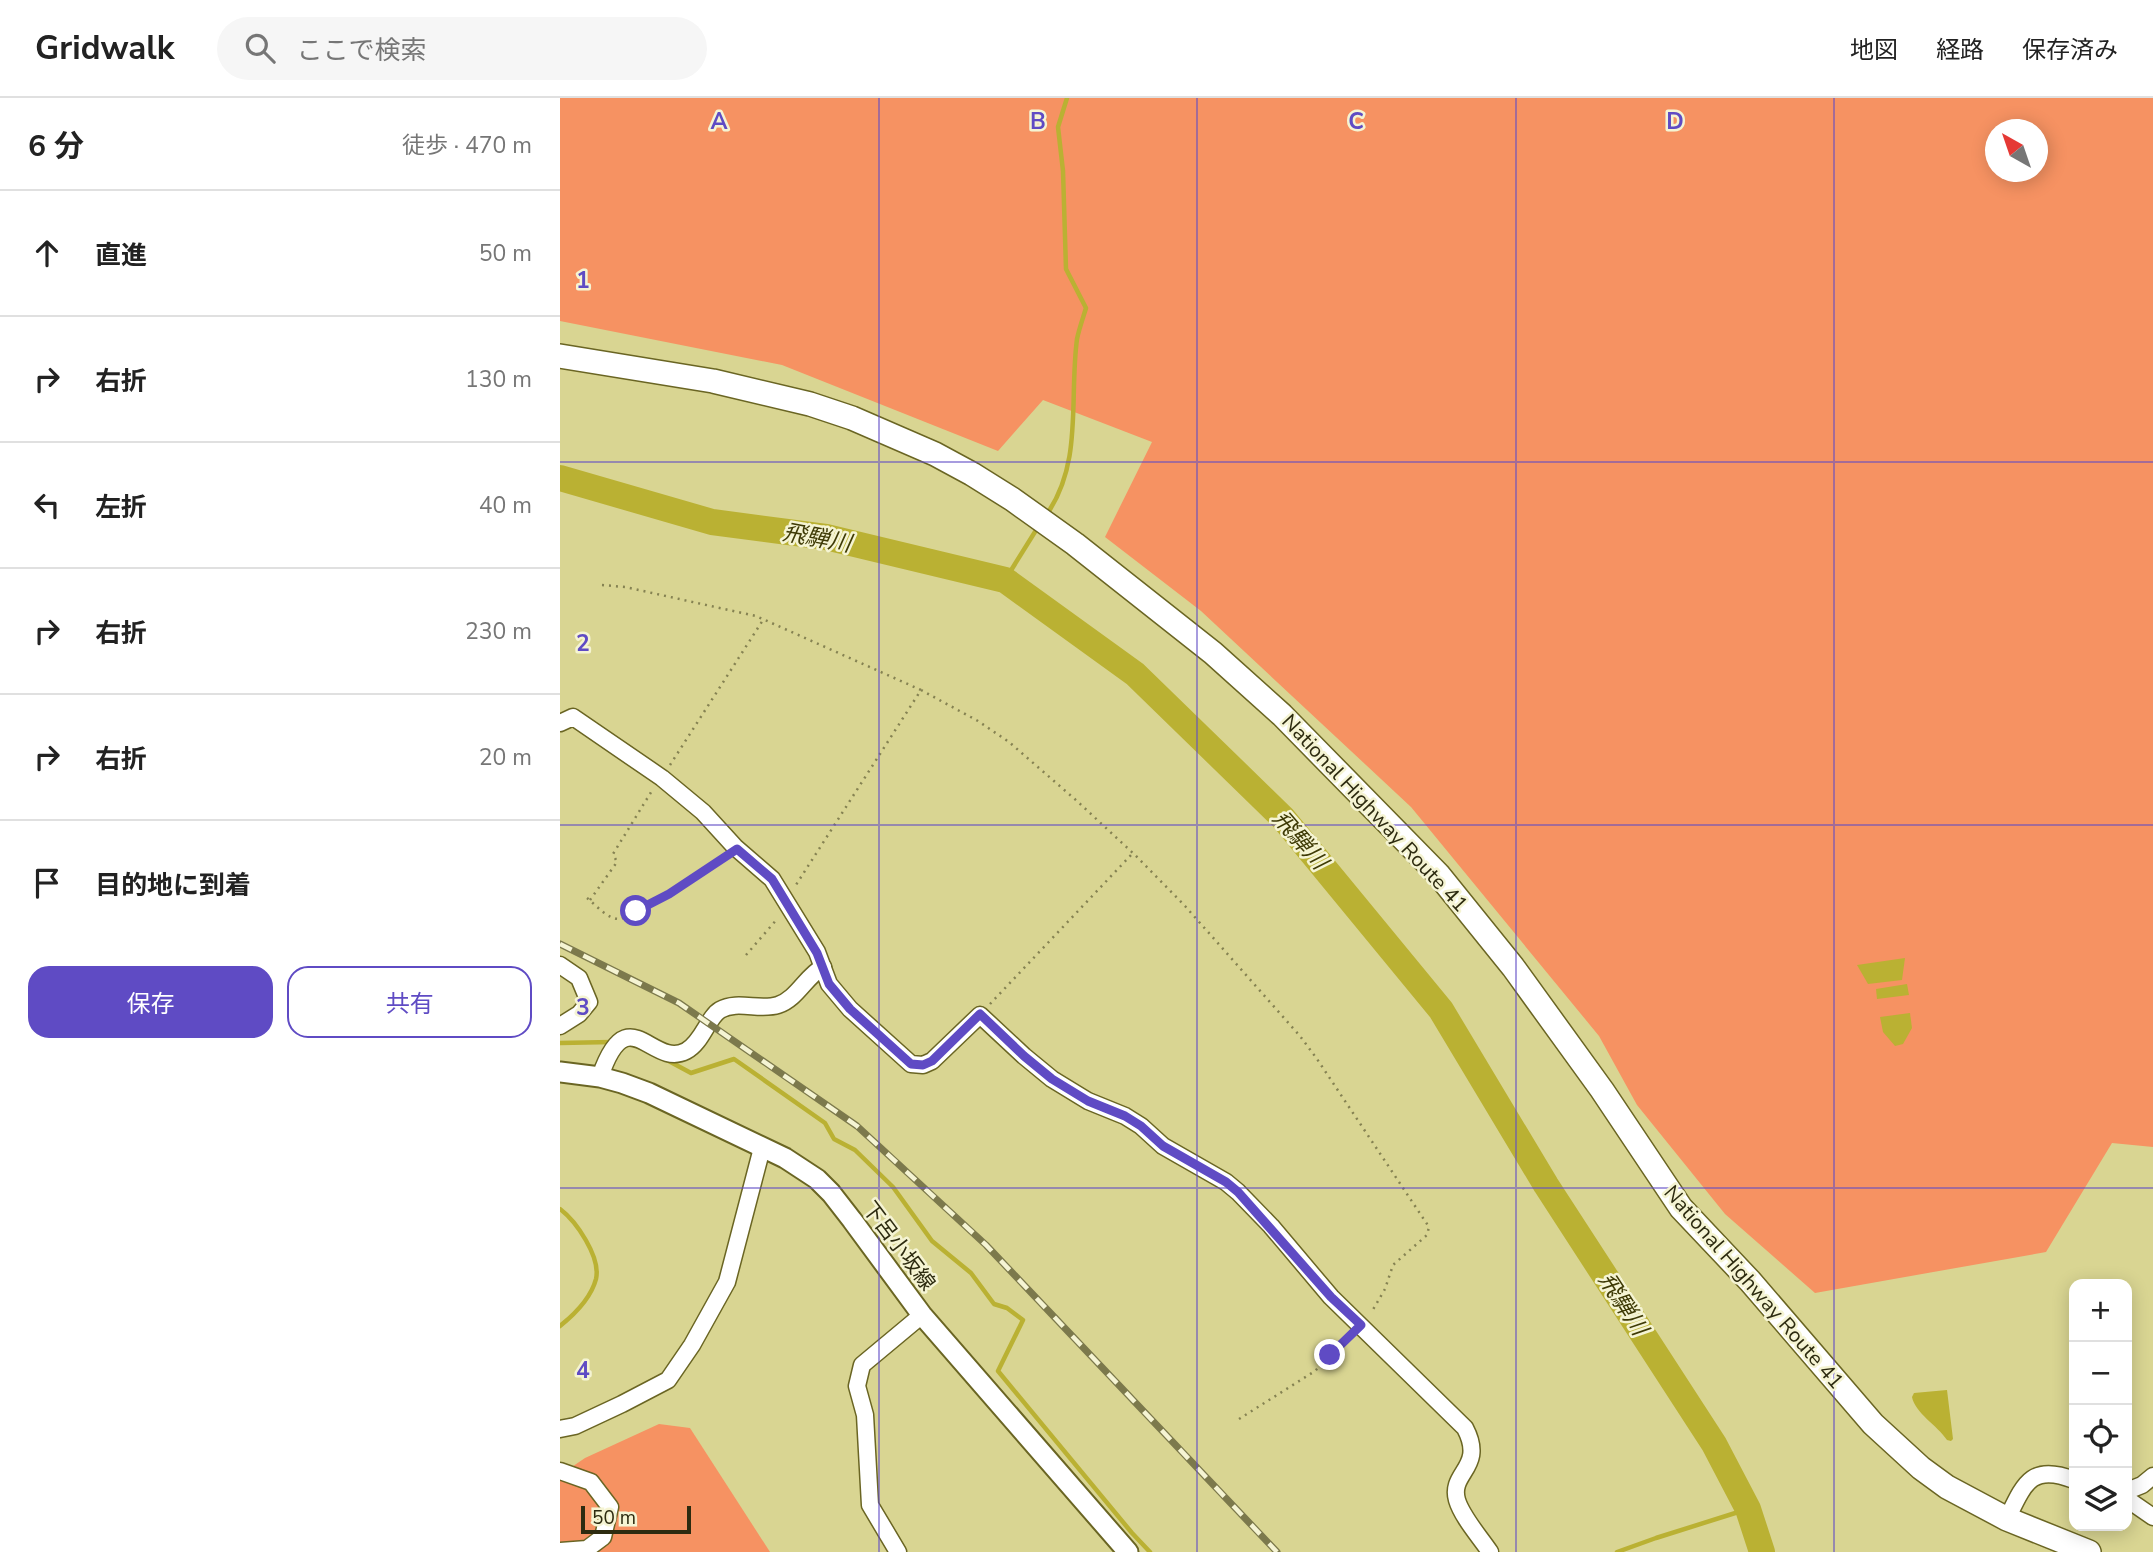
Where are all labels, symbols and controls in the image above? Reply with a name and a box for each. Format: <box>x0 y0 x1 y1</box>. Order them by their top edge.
search box <box>217 17 707 80</box>
text: Gridwalk <box>35 26 175 71</box>
icon: search <box>241 29 279 67</box>
text: ここで検索 <box>297 33 427 68</box>
text: 地図 <box>1850 34 1898 66</box>
text: 経路 <box>1936 34 1984 66</box>
text: 保存済み <box>2022 34 2118 66</box>
text: A <box>710 106 728 137</box>
text: B <box>1030 106 1046 137</box>
text: C <box>1348 106 1364 137</box>
text: D <box>1666 106 1684 137</box>
north arrow <box>1985 119 2048 182</box>
text: 6 分 <box>28 126 84 167</box>
text: 徒歩 · 470 m <box>402 130 532 161</box>
icon: ahead <box>28 234 66 272</box>
text: 直進 <box>95 238 147 273</box>
text: 50 m <box>479 238 532 269</box>
text: 1 <box>576 265 590 296</box>
icon: right <box>28 360 66 398</box>
text: 右折 <box>95 364 147 399</box>
text: 130 m <box>465 364 532 395</box>
icon: left <box>28 486 66 524</box>
text: 左折 <box>95 490 147 525</box>
text: 40 m <box>479 490 532 521</box>
water label: 飛騨川 <box>780 517 857 560</box>
icon: right <box>28 612 66 650</box>
text: 右折 <box>95 616 147 651</box>
text: 230 m <box>465 616 532 647</box>
text: 2 <box>576 628 590 659</box>
street label: National Highway Route 41 <box>1276 708 1474 918</box>
icon: right <box>28 738 66 776</box>
text: 右折 <box>95 742 147 777</box>
text: 20 m <box>479 742 532 773</box>
water label: 飛騨川 <box>1266 804 1336 878</box>
icon: arrive <box>28 864 66 902</box>
text: 目的地に到着 <box>95 868 251 903</box>
route start <box>620 895 651 926</box>
button: 保存 <box>28 966 273 1038</box>
button: 共有 <box>287 966 532 1038</box>
text: 3 <box>576 992 590 1023</box>
street label: National Highway Route 41 <box>1658 1179 1850 1395</box>
street label: 下呂小坂線 <box>856 1196 942 1296</box>
water label: 飛騨川 <box>1591 1267 1656 1344</box>
map controls <box>2069 1279 2132 1531</box>
button: + <box>2069 1279 2132 1342</box>
route end <box>1314 1339 1345 1370</box>
button: − <box>2069 1342 2132 1405</box>
text: 4 <box>576 1355 590 1386</box>
button: locate <box>2069 1405 2132 1468</box>
button: layers <box>2069 1468 2132 1531</box>
scale bar <box>581 1503 691 1535</box>
text: 50 m <box>592 1505 636 1531</box>

